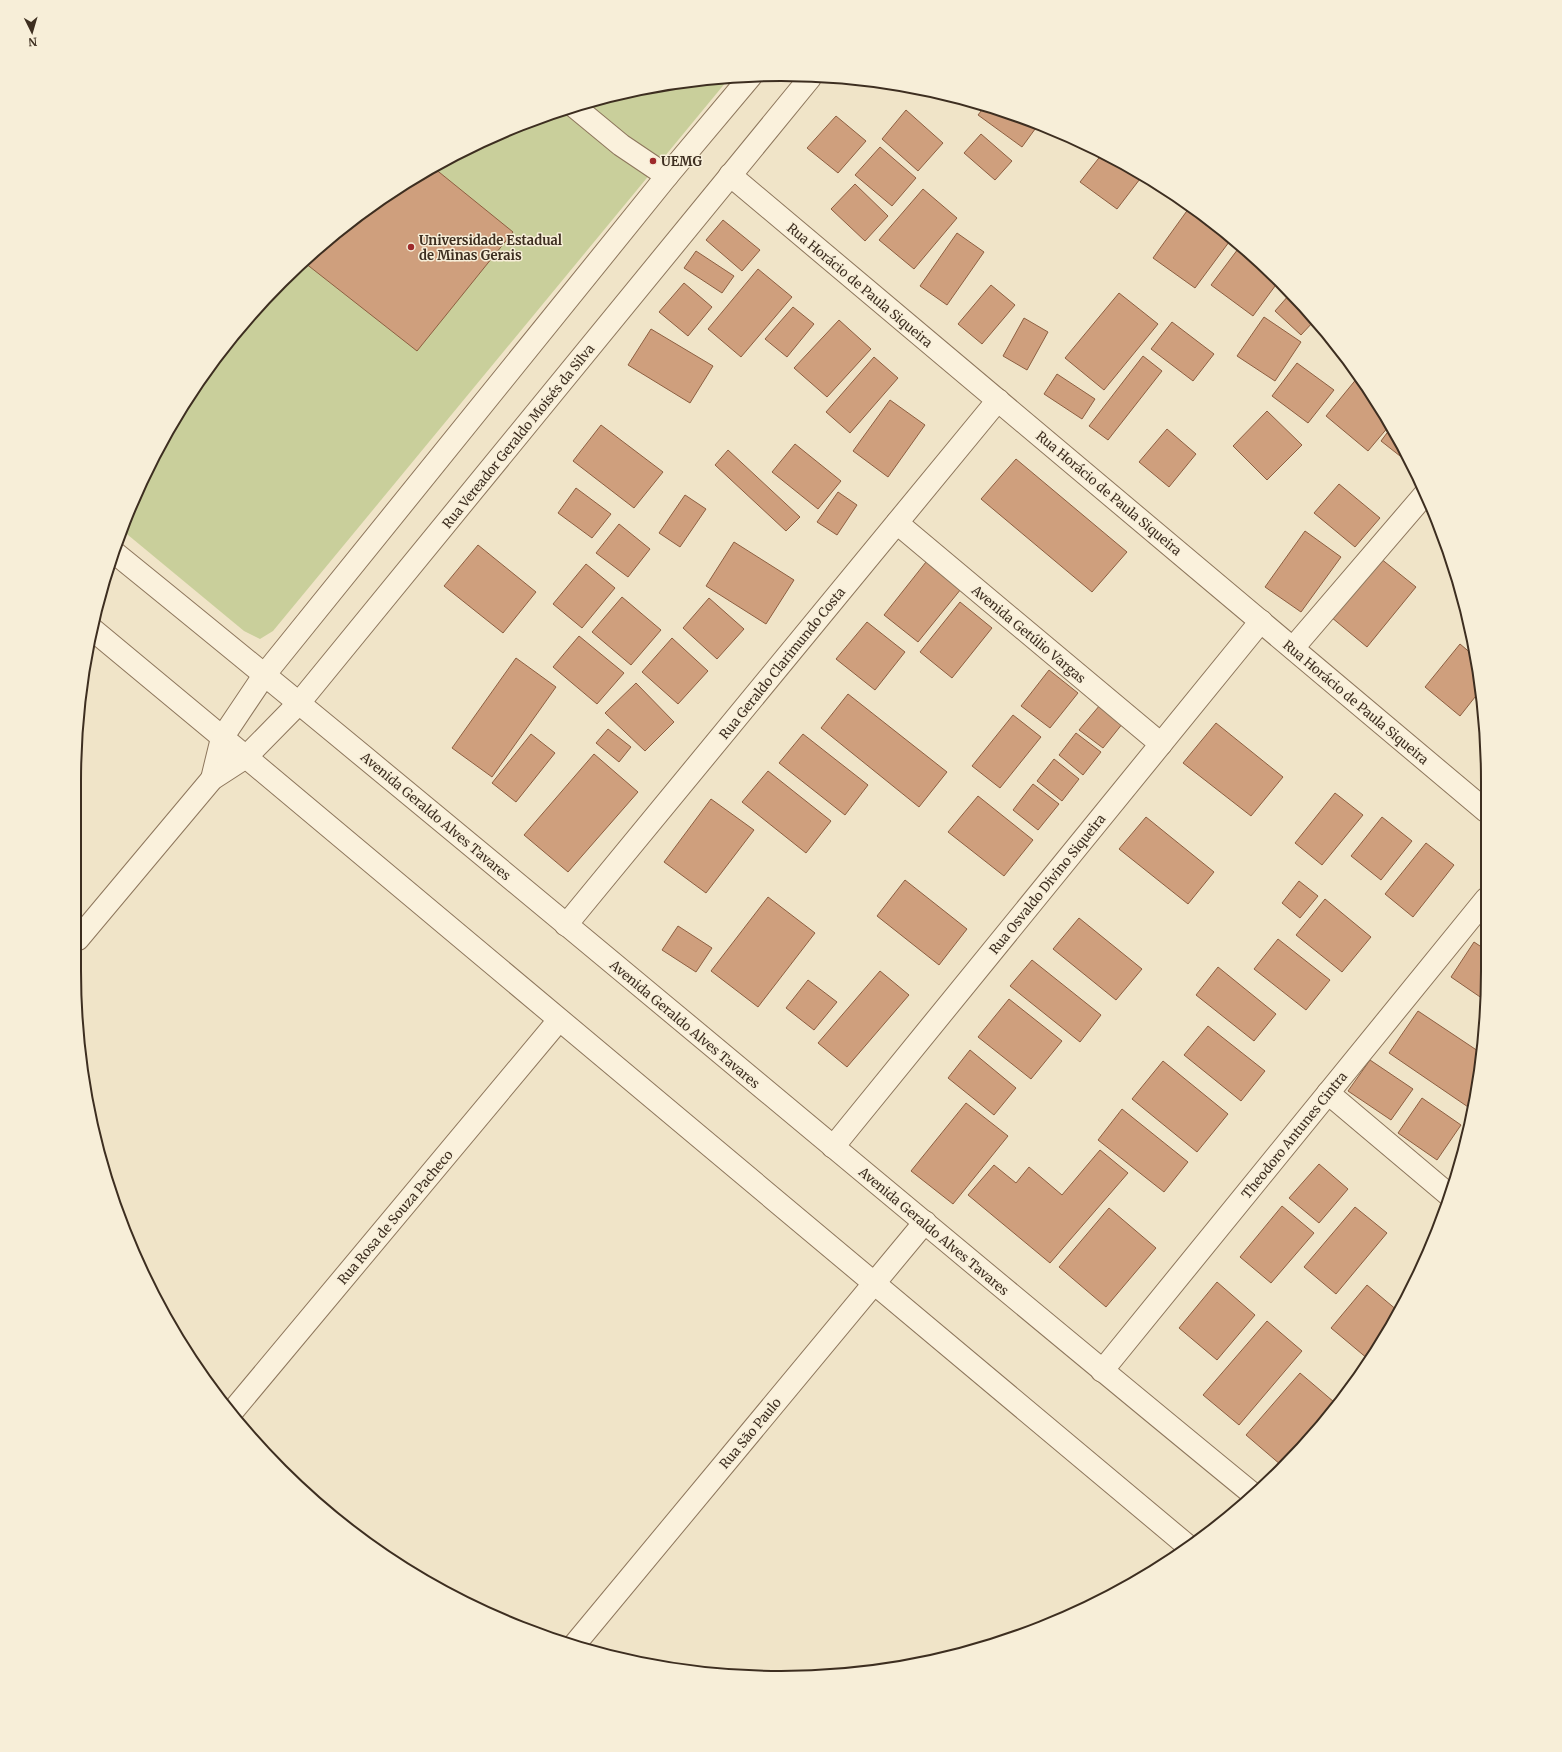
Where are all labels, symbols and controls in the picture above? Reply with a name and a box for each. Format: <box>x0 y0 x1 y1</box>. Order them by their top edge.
north arrow <box>12 12 52 52</box>
text: N <box>28 35 38 49</box>
place label: UEMG <box>661 153 702 170</box>
marker: UEMG <box>648 156 658 166</box>
street label: Rua Horácio de Paula Siqueira <box>783 219 936 351</box>
place label: Universidade Estadual de Minas Gerais <box>419 232 562 264</box>
marker: Universidade Estadual de Minas Gerais <box>406 242 416 252</box>
street label: Rua Vereador Geraldo Moisés da Silva <box>439 341 598 532</box>
street label: Rua Horácio de Paula Siqueira <box>1032 427 1185 559</box>
street label: Avenida Getúlio Vargas <box>967 581 1089 687</box>
street label: Rua Geraldo Clarimundo Costa <box>716 584 849 743</box>
street label: Rua Horácio de Paula Siqueira <box>1279 636 1432 768</box>
street label: Avenida Geraldo Alves Tavares <box>356 748 514 884</box>
street label: Rua Osvaldo Divino Siqueira <box>986 811 1109 958</box>
street label: Avenida Geraldo Alves Tavares <box>605 956 763 1092</box>
street label: Theodoro Antunes Cintra <box>1238 1068 1351 1202</box>
street label: Rua Rosa de Souza Pacheco <box>334 1146 457 1288</box>
street label: Avenida Geraldo Alves Tavares <box>854 1163 1012 1299</box>
street label: Rua São Paulo <box>716 1394 785 1472</box>

